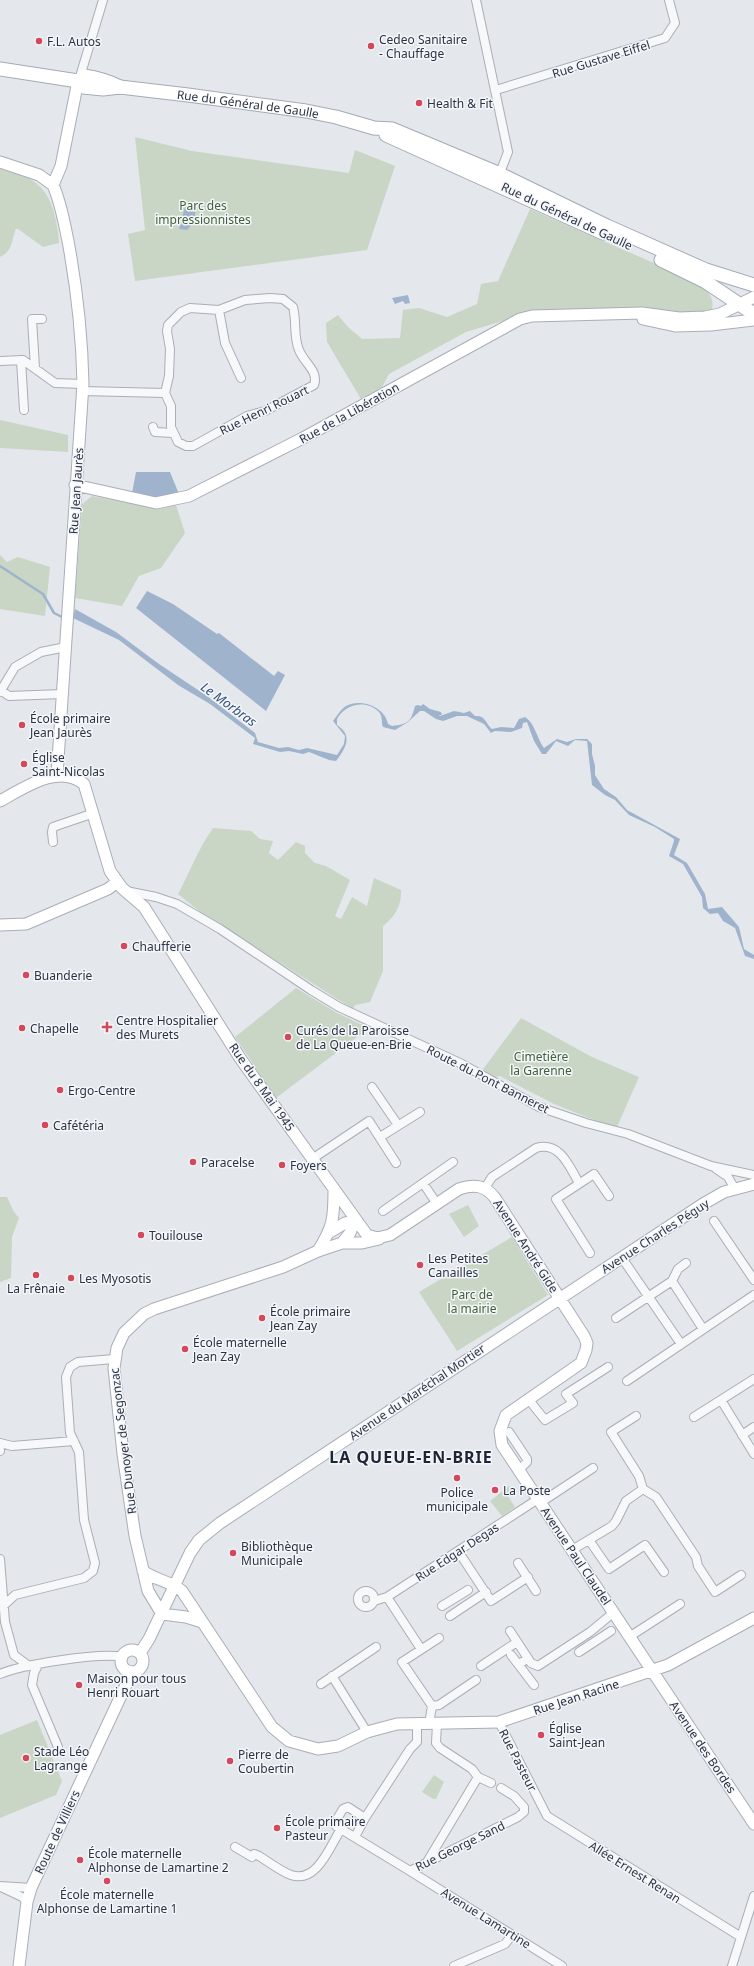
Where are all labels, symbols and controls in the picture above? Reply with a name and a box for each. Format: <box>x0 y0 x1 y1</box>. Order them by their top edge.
place label: Cedeo Sanitaire - Chauffage <box>379 31 468 62</box>
place label: F.L. Autos <box>47 33 101 50</box>
marker: F.L. Autos <box>34 36 44 46</box>
street label: Rue Gustave Eiffel <box>550 36 652 82</box>
marker: Cedeo Sanitaire - Chauffage <box>366 41 376 51</box>
street label: Rue du Général de Gaulle <box>176 85 321 122</box>
place label: Health & Fit <box>427 95 494 112</box>
marker: Health & Fit <box>414 98 424 108</box>
street label: Rue du Général de Gaulle <box>499 178 636 254</box>
park label: Parc des impressionnistes <box>155 197 251 228</box>
street label: Rue de la Libération <box>296 378 402 448</box>
street label: Rue Henri Rouart <box>217 381 312 439</box>
street label: Rue Jean Jaurès <box>64 447 88 535</box>
water label: Le Morbras <box>197 678 261 731</box>
place label: École primaire Jean Jaurès <box>29 710 111 741</box>
marker: École primaire Jean Jaurès <box>17 720 27 730</box>
place label: Église Saint-Nicolas <box>32 749 105 780</box>
marker: Église Saint-Nicolas <box>19 759 29 769</box>
place label: Chaufferie <box>132 938 191 955</box>
marker: Chaufferie <box>119 941 129 951</box>
place label: Buanderie <box>34 967 93 984</box>
marker: Buanderie <box>21 970 31 980</box>
place label: Centre Hospitalier des Murets <box>116 1012 218 1043</box>
place label: Chapelle <box>30 1020 79 1037</box>
marker: Centre Hospitalier des Murets <box>101 1021 113 1033</box>
place label: Curés de la Paroisse de La Queue-en-Brie <box>296 1022 412 1053</box>
marker: Chapelle <box>17 1023 27 1033</box>
marker: Curés de la Paroisse de La Queue-en-Brie <box>283 1032 293 1042</box>
street label: Rue du 8 Mai 1945 <box>225 1040 299 1135</box>
street label: Route du Pont Banneret <box>424 1041 553 1118</box>
park label: Cimetière la Garenne <box>510 1048 572 1079</box>
place label: Ergo-Centre <box>68 1082 136 1099</box>
marker: Ergo-Centre <box>55 1085 65 1095</box>
place label: Cafétéria <box>53 1117 104 1134</box>
marker: Cafétéria <box>40 1120 50 1130</box>
place label: Paracelse <box>201 1154 255 1171</box>
marker: Paracelse <box>188 1157 198 1167</box>
place label: Foyers <box>290 1157 327 1174</box>
marker: Foyers <box>277 1160 287 1170</box>
street label: Avenue Charles Péguy <box>598 1194 713 1277</box>
street label: Avenue André Gide <box>489 1196 563 1296</box>
place label: Touilouse <box>149 1227 203 1244</box>
marker: Touilouse <box>136 1230 146 1240</box>
place label: Les Petites Canailles <box>428 1250 488 1281</box>
marker: Les Petites Canailles <box>415 1260 425 1270</box>
marker: La Frênaie <box>31 1270 41 1280</box>
place label: Les Myosotis <box>79 1270 152 1287</box>
marker: Les Myosotis <box>66 1273 76 1283</box>
place label: La Frênaie <box>7 1280 65 1297</box>
park label: Parc de la mairie <box>448 1286 497 1317</box>
place label: École primaire Jean Zay <box>269 1303 351 1334</box>
marker: École primaire Jean Zay <box>257 1313 267 1323</box>
place label: École maternelle Jean Zay <box>192 1334 287 1365</box>
street label: Avenue du Maréchal Mortier <box>346 1340 488 1444</box>
marker: École maternelle Jean Zay <box>180 1344 190 1354</box>
street label: Rue Dunoyer de Segonzac <box>106 1367 140 1515</box>
district label: LA QUEUE-EN-BRIE <box>329 1446 493 1468</box>
marker: Police municipale <box>452 1473 462 1483</box>
place label: La Poste <box>503 1482 551 1499</box>
place label: Police municipale <box>426 1484 488 1515</box>
marker: La Poste <box>490 1485 500 1495</box>
street label: Avenue Paul Claudel <box>537 1504 615 1608</box>
street label: Rue Edgar Degas <box>412 1518 502 1585</box>
place label: Bibliothèque Municipale <box>241 1538 313 1569</box>
marker: Bibliothèque Municipale <box>228 1548 238 1558</box>
place label: Maison pour tous Henri Rouart <box>87 1670 186 1701</box>
street label: Rue Jean Racine <box>531 1675 621 1719</box>
marker: Maison pour tous Henri Rouart <box>74 1680 84 1690</box>
street label: Avenue des Bordes <box>666 1697 740 1797</box>
place label: Église Saint-Jean <box>549 1720 605 1751</box>
street label: Rue Pasteur <box>495 1726 541 1794</box>
marker: Église Saint-Jean <box>536 1730 546 1740</box>
place label: Stade Léo Lagrange <box>34 1743 89 1774</box>
place label: Pierre de Coubertin <box>238 1746 294 1777</box>
marker: Stade Léo Lagrange <box>21 1753 31 1763</box>
marker: Pierre de Coubertin <box>225 1756 235 1766</box>
street label: Route de Villiers <box>30 1787 84 1877</box>
place label: École primaire Pasteur <box>285 1813 366 1844</box>
street label: Rue George Sand <box>412 1817 508 1875</box>
marker: École primaire Pasteur <box>272 1823 282 1833</box>
street label: Allée Ernest Renan <box>586 1837 684 1907</box>
place label: École maternelle Alphonse de Lamartine 2 <box>88 1845 229 1876</box>
marker: École maternelle Alphonse de Lamartine 2 <box>75 1855 85 1865</box>
marker: École maternelle Alphonse de Lamartine 1 <box>102 1876 112 1886</box>
street label: Avenue Lamartine <box>438 1884 534 1953</box>
place label: École maternelle Alphonse de Lamartine 1 <box>37 1886 177 1917</box>

